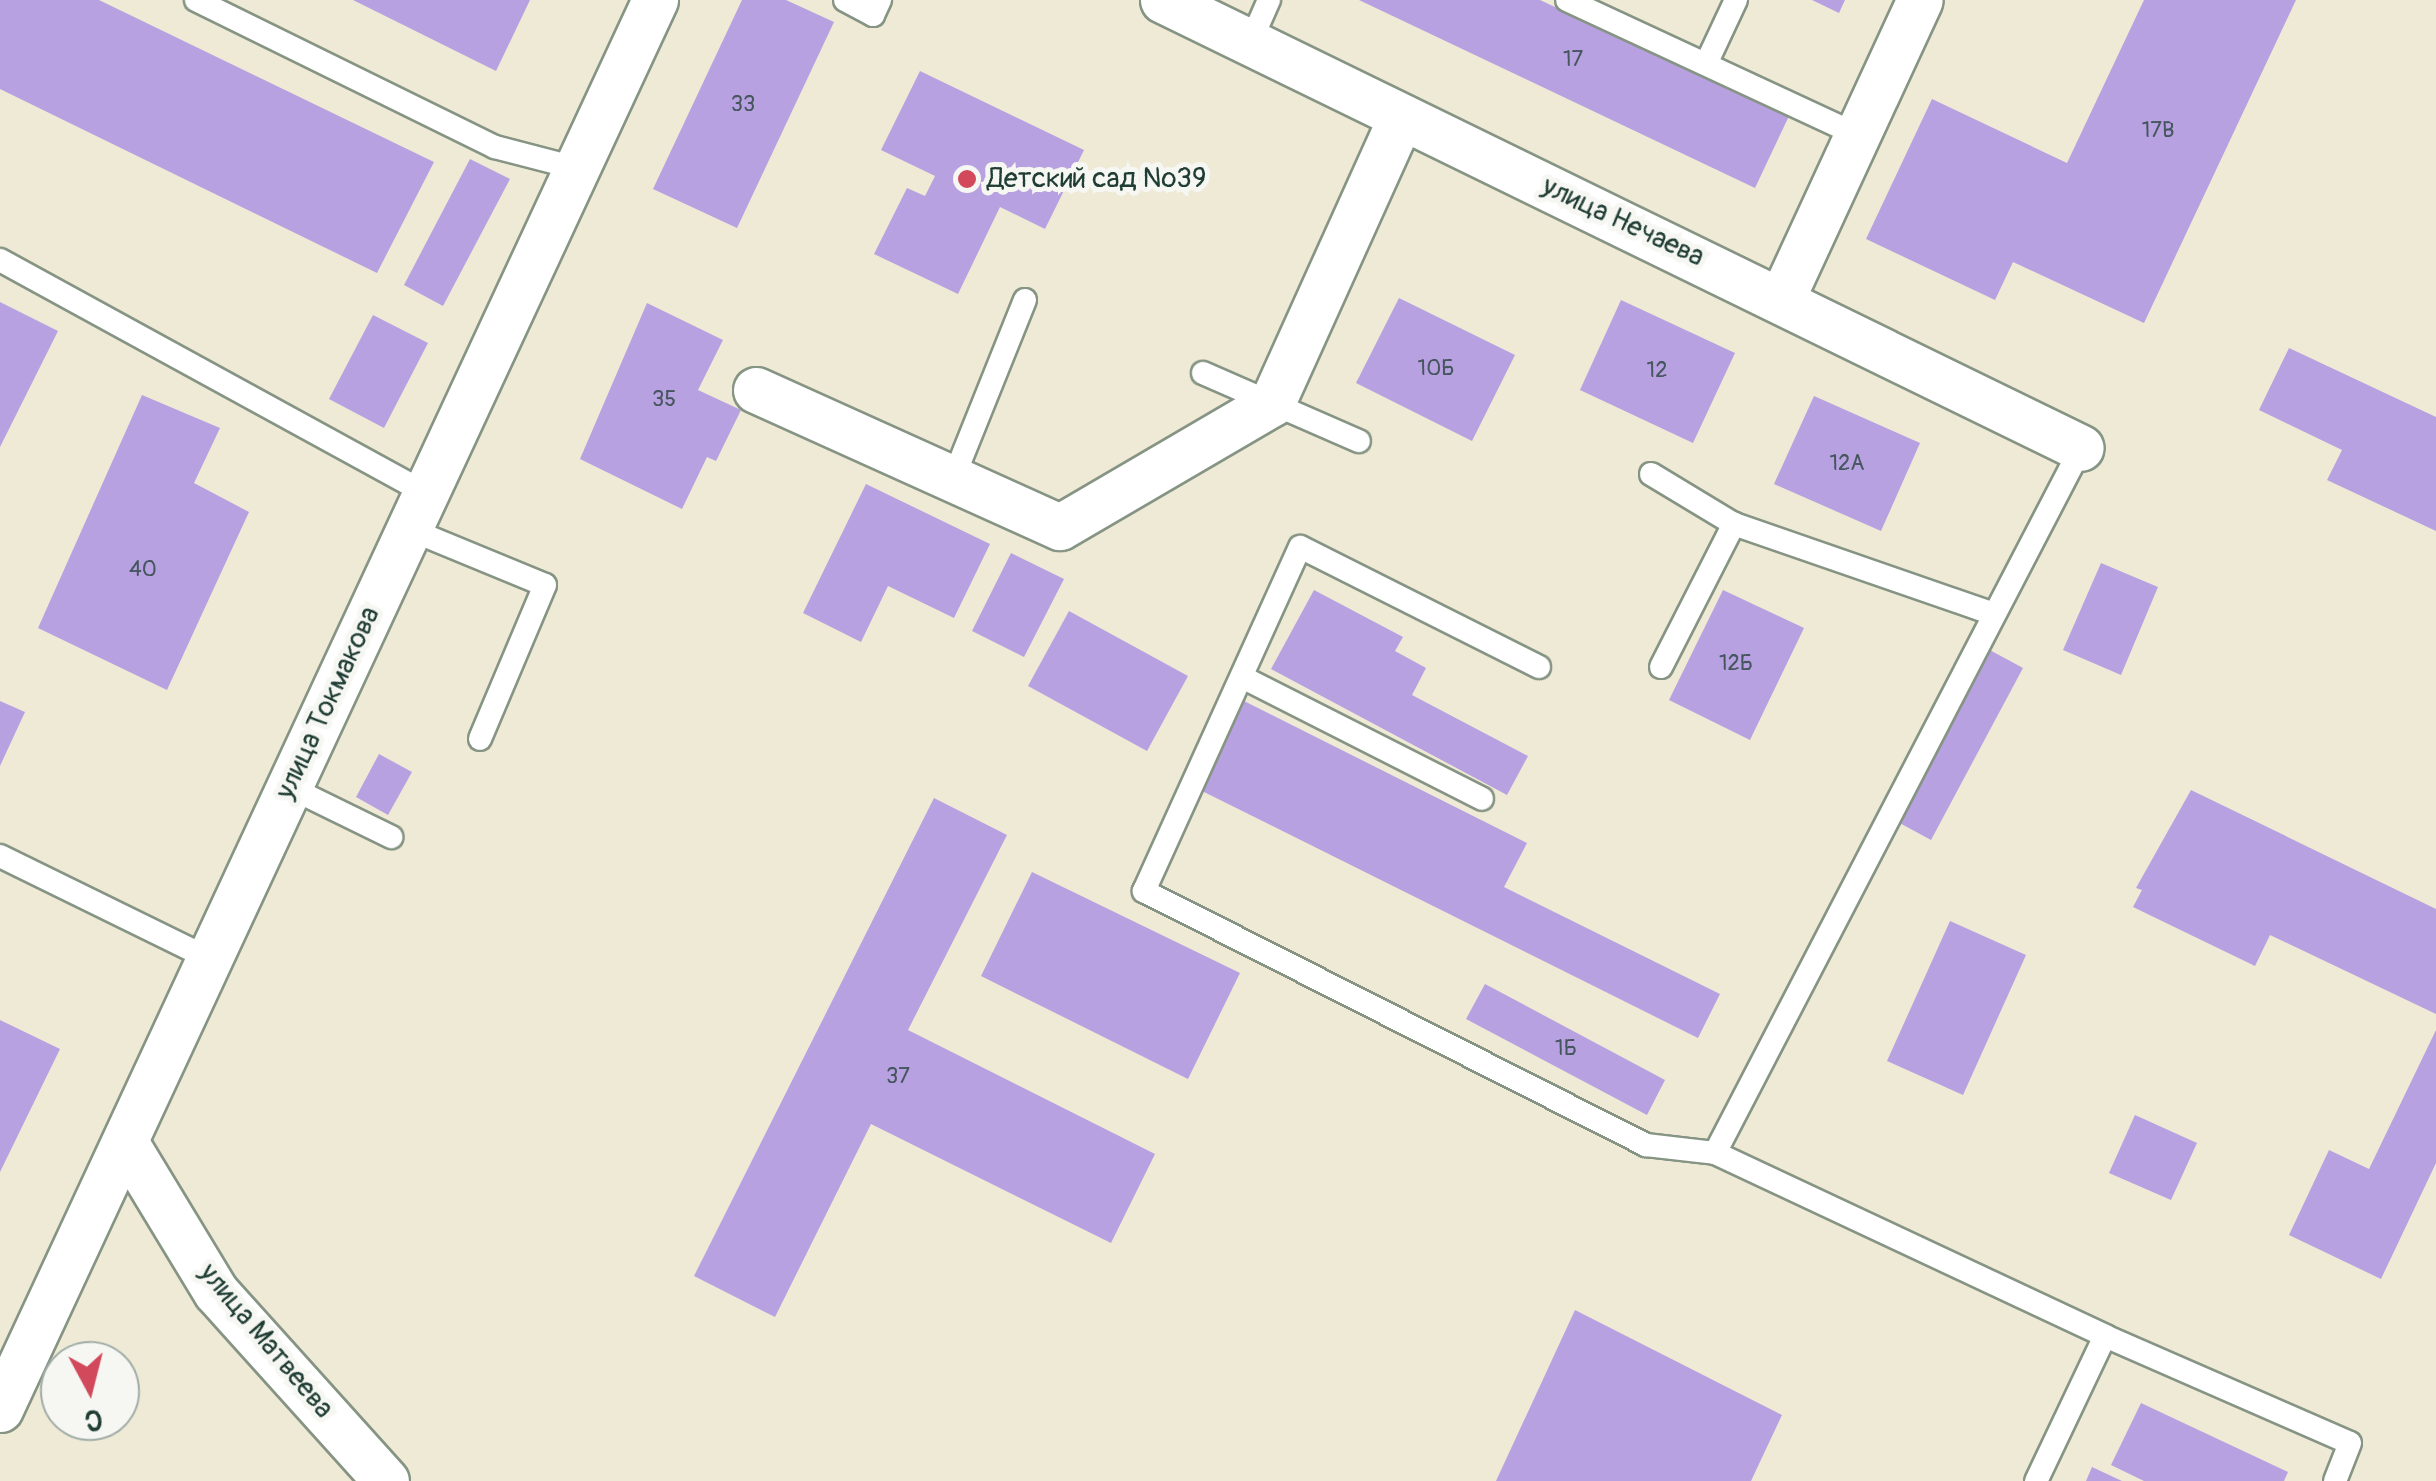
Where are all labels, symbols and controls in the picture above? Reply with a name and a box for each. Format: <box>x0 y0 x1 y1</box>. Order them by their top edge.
house number: 17 <box>1563 47 1583 73</box>
house number: 33 <box>731 92 755 118</box>
house number: 17В <box>2142 118 2174 144</box>
place label: Детский сад №39 <box>987 162 1206 196</box>
marker: Детский сад №39 <box>956 168 978 190</box>
street label: улица Нечаева <box>1537 170 1709 274</box>
house number: 10Б <box>1418 356 1454 382</box>
house number: 12 <box>1647 358 1667 384</box>
house number: 35 <box>652 387 676 413</box>
house number: 12А <box>1829 451 1865 477</box>
house number: 40 <box>129 557 157 583</box>
street label: улица Токмакова <box>269 601 387 805</box>
house number: 12Б <box>1719 651 1753 677</box>
house number: 1Б <box>1555 1036 1577 1062</box>
house number: 37 <box>886 1064 910 1090</box>
street label: улица Матвеева <box>192 1257 340 1425</box>
north arrow <box>40 1341 140 1441</box>
text: С <box>83 1401 104 1438</box>

